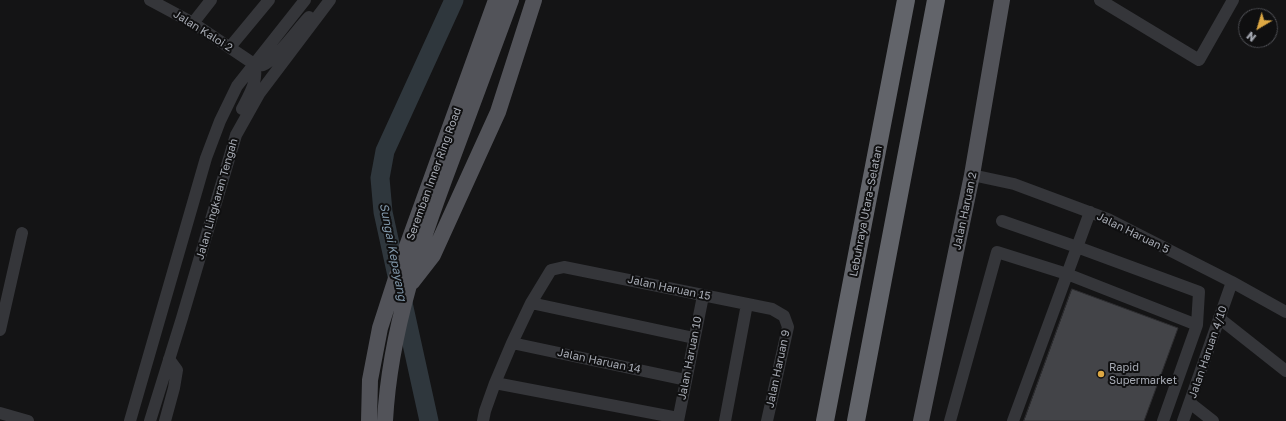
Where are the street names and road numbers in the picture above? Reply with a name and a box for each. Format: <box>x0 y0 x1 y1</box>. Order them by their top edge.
street label: Jalan Kaloi 2 <box>171 8 235 54</box>
street label: Seremban Inner Ring Road <box>404 106 464 242</box>
street label: Jalan Lingkaran Tengah <box>193 137 241 261</box>
street label: Lebuhraya Utara–Selatan <box>847 144 885 278</box>
street label: Jalan Haruan 2 <box>950 171 980 251</box>
street label: Jalan Haruan 5 <box>1095 210 1171 256</box>
street label: Jalan Haruan 15 <box>626 273 712 303</box>
street label: Jalan Haruan 4/10 <box>1186 304 1230 400</box>
street label: Jalan Haruan 10 <box>675 315 705 401</box>
street label: Jalan Haruan 9 <box>763 329 793 409</box>
street label: Jalan Haruan 14 <box>556 346 642 376</box>

